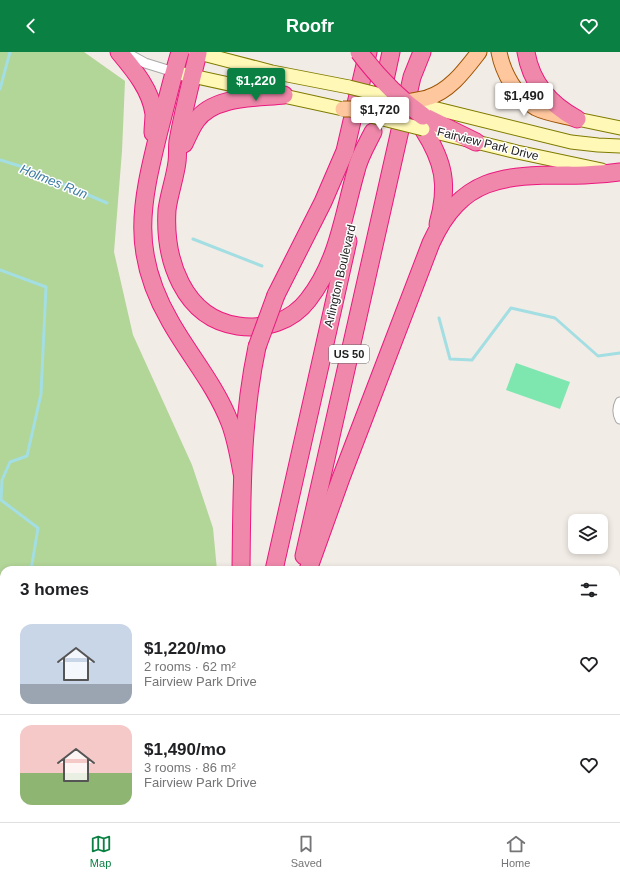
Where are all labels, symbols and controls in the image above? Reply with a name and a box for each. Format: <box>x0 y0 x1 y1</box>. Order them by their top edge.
icon: back <box>20 15 42 37</box>
icon: heart <box>578 15 600 37</box>
text: Roofr <box>286 16 334 36</box>
pin: $1,220 <box>223 68 289 102</box>
text: $1,220 <box>236 73 276 88</box>
pin: $1,490 <box>491 83 557 117</box>
text: $1,490 <box>504 88 544 103</box>
pin: $1,720 <box>347 97 413 131</box>
text: $1,720 <box>360 102 400 117</box>
street label: Fairview Park Drive <box>436 125 540 163</box>
water label: Holmes Run <box>18 161 90 202</box>
street label: Arlington Boulevard <box>321 223 359 329</box>
road number: US 50 <box>329 345 369 363</box>
map controls <box>568 514 608 554</box>
button: layers <box>568 514 608 554</box>
icon: filters <box>578 579 600 601</box>
text: 3 homes <box>20 580 89 599</box>
text: $1,220/mo <box>144 639 226 658</box>
icon: home <box>52 640 100 688</box>
icon: heart <box>578 653 600 675</box>
text: 2 rooms · 62 m² <box>144 659 236 674</box>
text: Fairview Park Drive <box>144 674 257 689</box>
text: $1,490/mo <box>144 740 226 759</box>
icon: home <box>52 741 100 789</box>
icon: heart <box>578 754 600 776</box>
text: 3 rooms · 86 m² <box>144 760 236 775</box>
text: Fairview Park Drive <box>144 775 257 790</box>
tab: Map <box>90 833 112 869</box>
tab: Saved <box>291 833 322 869</box>
tab: Home <box>501 833 530 869</box>

